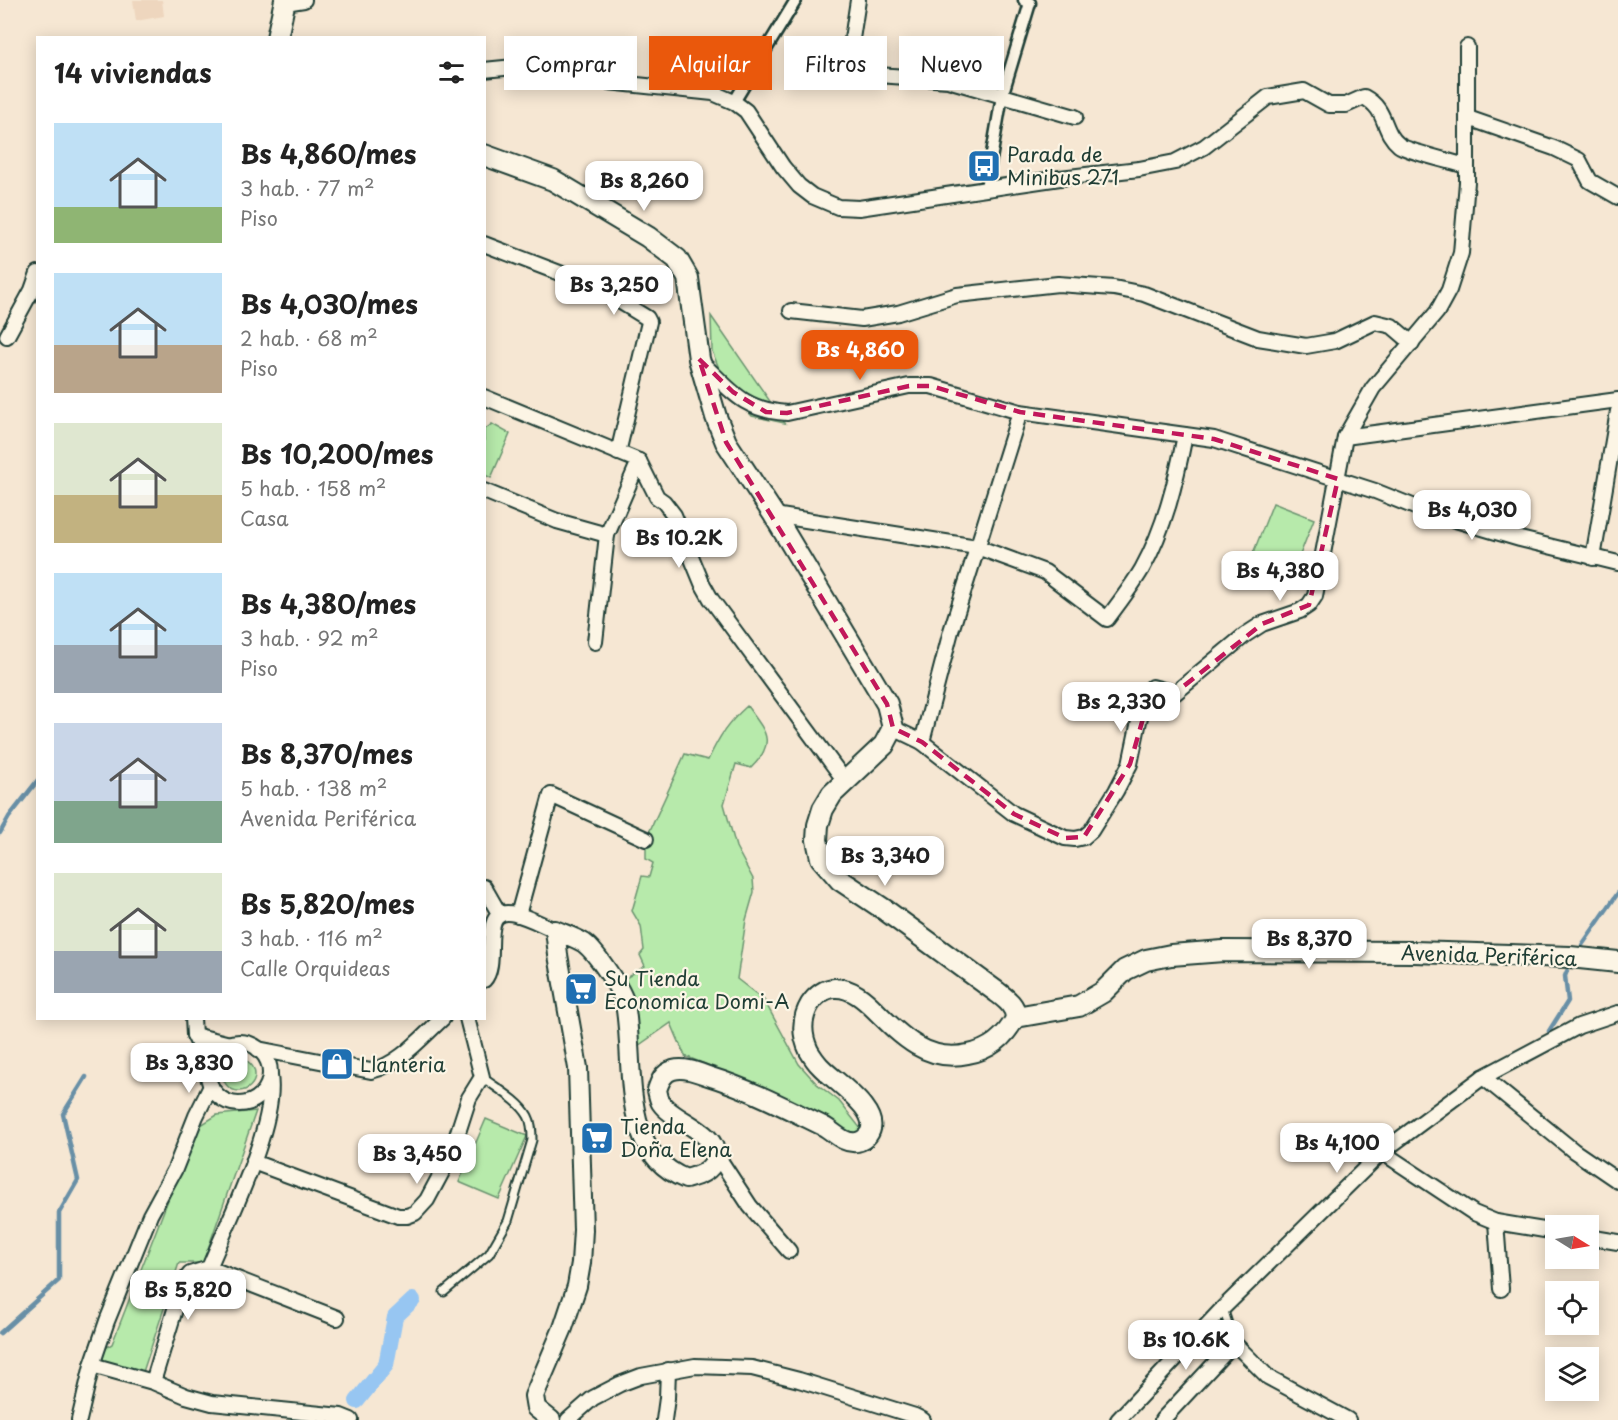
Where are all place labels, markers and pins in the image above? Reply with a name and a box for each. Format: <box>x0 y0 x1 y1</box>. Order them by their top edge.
place label: Parada de Minibus 271 <box>1007 139 1119 192</box>
bus stop icon: Parada de Minibus 271 <box>966 148 1002 184</box>
pin: Bs 8,260 <box>582 161 706 212</box>
pin: Bs 3,250 <box>552 265 676 316</box>
pin: Bs 4,860 <box>798 330 922 381</box>
pin: Bs 4,030 <box>1410 490 1534 541</box>
pin: Bs 10.2K <box>617 518 741 569</box>
pin: Bs 4,380 <box>1218 551 1342 602</box>
pin: Bs 2,330 <box>1059 682 1183 733</box>
pin: Bs 3,340 <box>823 836 947 887</box>
pin: Bs 8,370 <box>1247 919 1371 970</box>
place label: Su Tienda Economica Domi-A <box>604 963 790 1016</box>
supermarket icon: Su Tienda Economica Domi-A <box>563 971 599 1007</box>
pin: Bs 3,830 <box>127 1043 251 1094</box>
shop icon: Llanteria <box>319 1046 355 1082</box>
place label: Llanteria <box>360 1049 446 1079</box>
place label: Tienda Doña Elena <box>620 1111 732 1164</box>
supermarket icon: Tienda Doña Elena <box>579 1120 615 1156</box>
pin: Bs 4,100 <box>1275 1123 1399 1174</box>
pin: Bs 3,450 <box>355 1134 479 1185</box>
pin: Bs 5,820 <box>126 1270 250 1321</box>
pin: Bs 10.6K <box>1124 1320 1248 1371</box>

